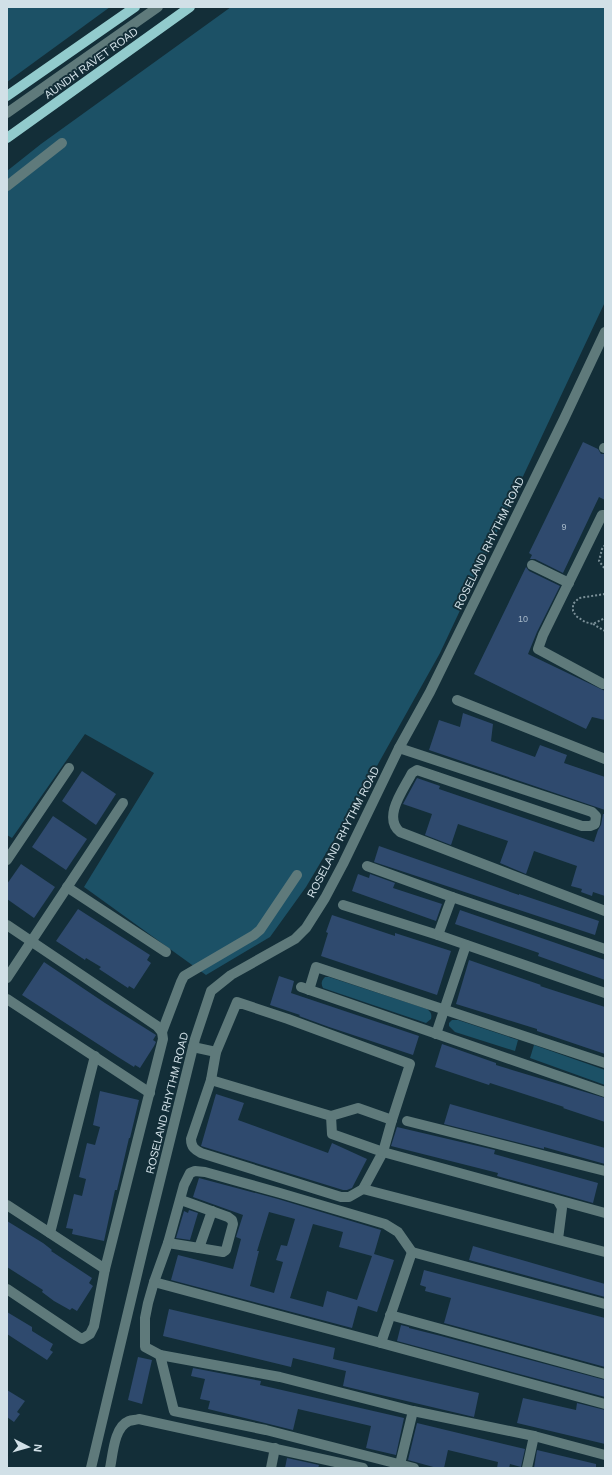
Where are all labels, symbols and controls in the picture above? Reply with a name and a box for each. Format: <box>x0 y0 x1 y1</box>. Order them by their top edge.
street label: AUNDH RAVET ROAD <box>42 25 140 101</box>
street label: ROSELAND RHYTHM ROAD <box>452 475 526 611</box>
house number: 9 <box>561 522 567 532</box>
house number: 10 <box>518 614 528 624</box>
street label: ROSELAND RHYTHM ROAD <box>305 764 381 900</box>
street label: ROSELAND RHYTHM ROAD <box>144 1031 190 1175</box>
north arrow <box>8 1427 48 1467</box>
text: N <box>32 1443 44 1453</box>

